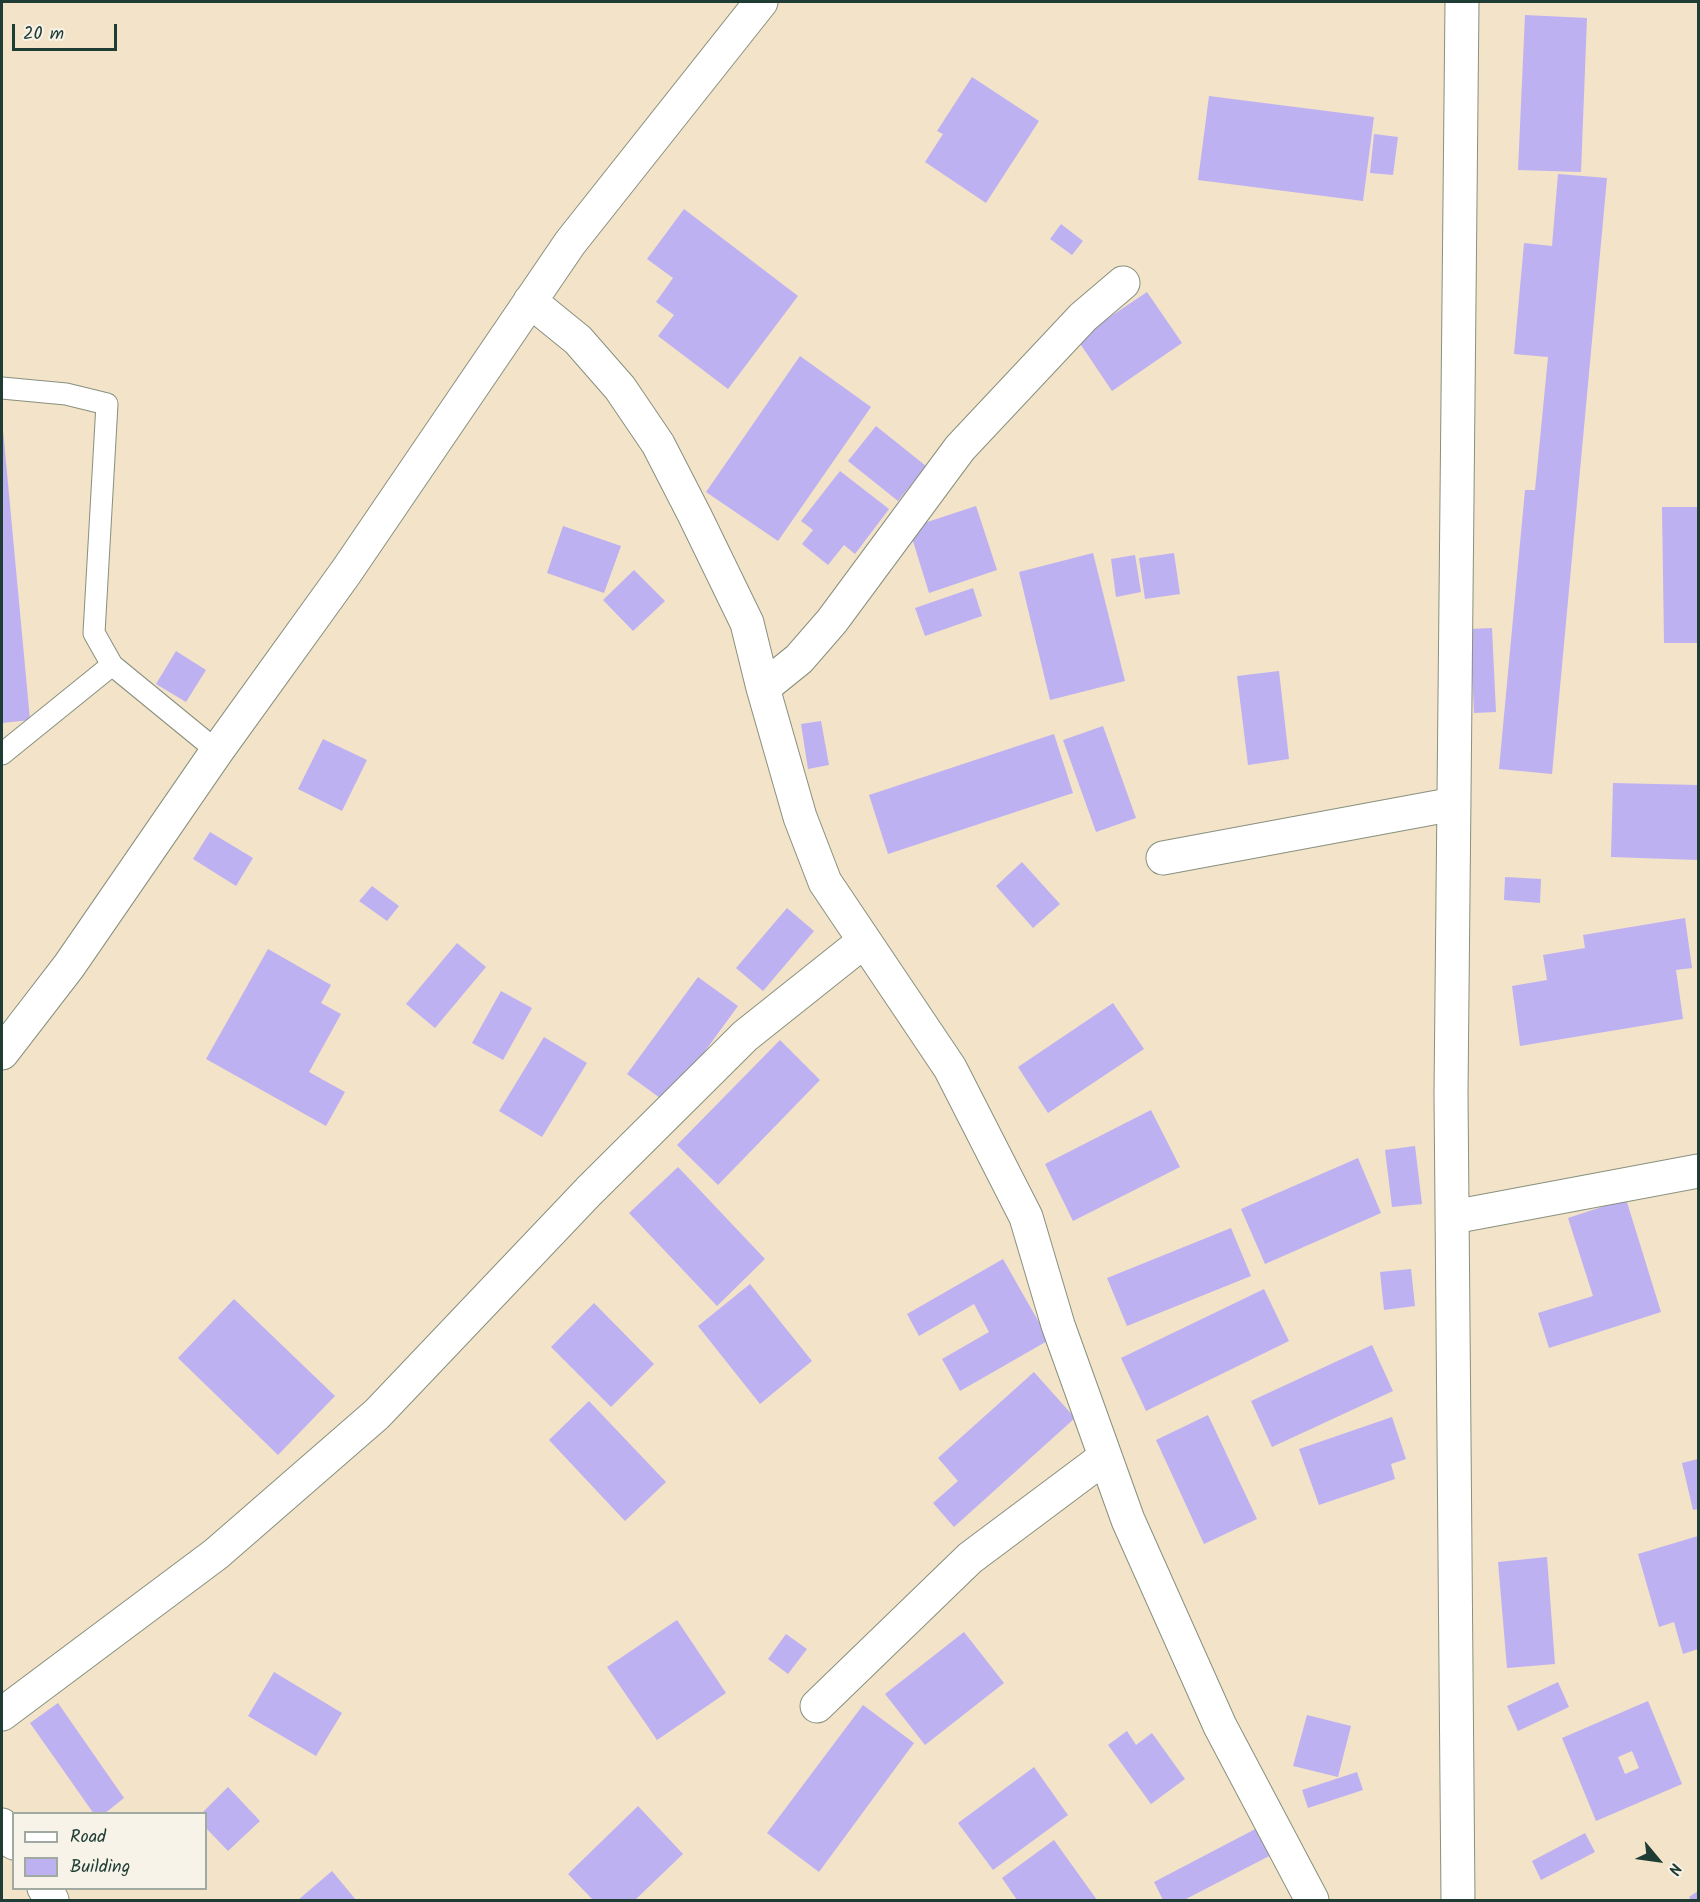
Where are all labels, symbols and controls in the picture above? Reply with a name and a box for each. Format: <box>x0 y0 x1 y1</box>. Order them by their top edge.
scale bar <box>15 12 120 50</box>
text: 20 m <box>23 20 64 49</box>
legend <box>12 1812 207 1890</box>
text: Road <box>70 1823 106 1852</box>
north arrow <box>1628 1830 1688 1890</box>
text: Building <box>70 1853 130 1882</box>
text: N <box>1661 1858 1688 1879</box>

